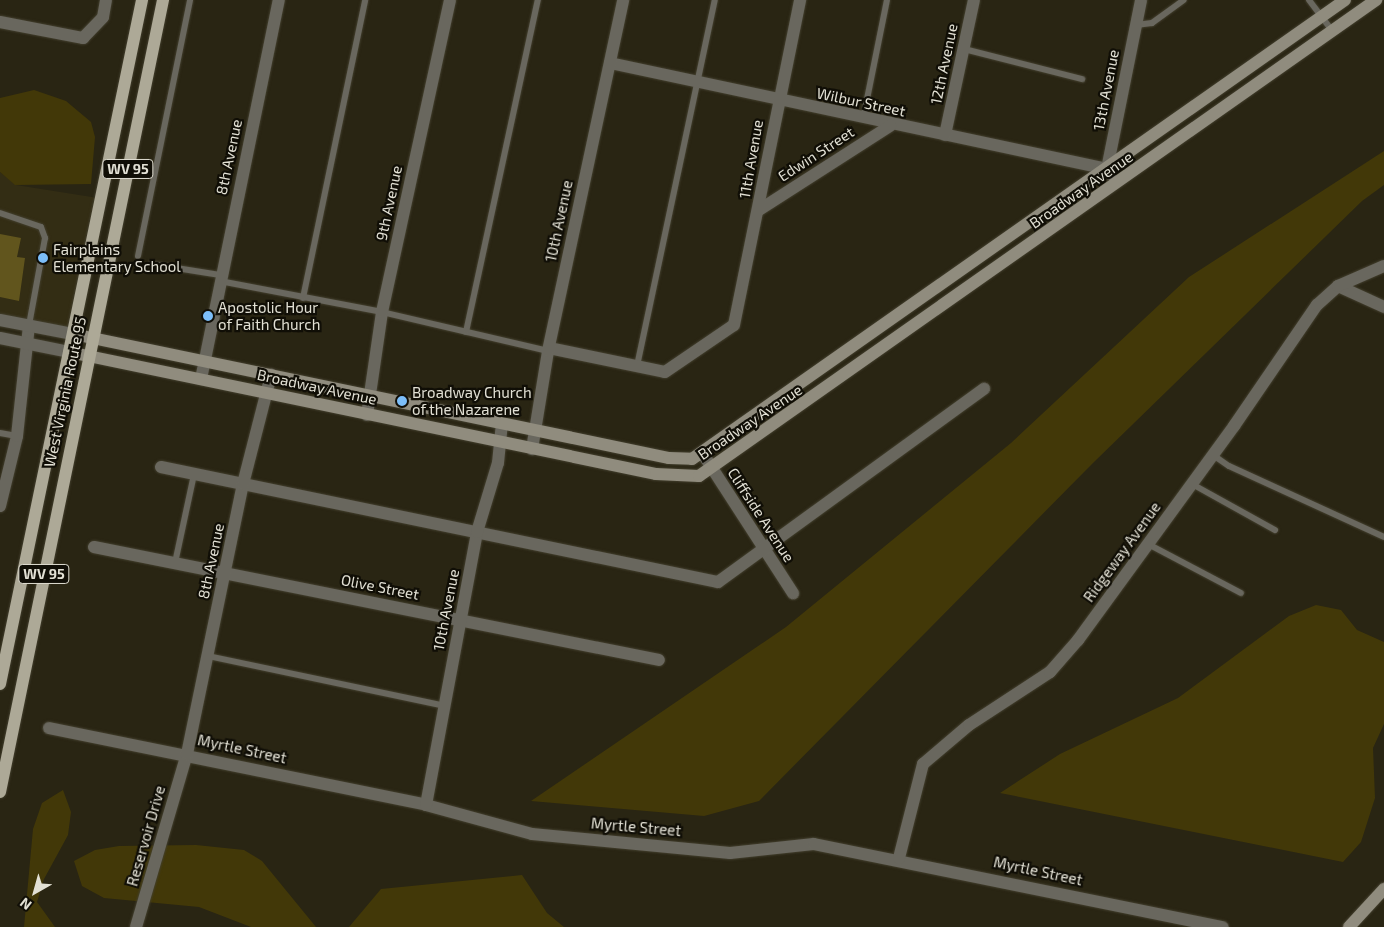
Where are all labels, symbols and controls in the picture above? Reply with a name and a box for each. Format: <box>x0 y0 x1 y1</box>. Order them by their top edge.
street label: 12th Avenue <box>927 22 961 106</box>
street label: 13th Avenue <box>1089 48 1123 132</box>
street label: Wilbur Street <box>815 84 907 120</box>
street label: 8th Avenue <box>212 117 246 197</box>
street label: 11th Avenue <box>735 118 767 200</box>
street label: Edwin Street <box>775 123 857 185</box>
street label: Broadway Avenue <box>1026 147 1136 233</box>
road number: WV 95 <box>102 157 154 180</box>
street label: 9th Avenue <box>372 164 406 242</box>
street label: 10th Avenue <box>542 179 576 263</box>
place label: Fairplains Elementary School <box>53 240 181 275</box>
marker: Fairplains Elementary School <box>37 252 49 264</box>
place label: Apostolic Hour of Faith Church <box>218 298 321 333</box>
marker: Apostolic Hour of Faith Church <box>202 310 214 322</box>
street label: West Virginia Route 95 <box>40 315 90 469</box>
street label: Broadway Avenue <box>255 365 379 409</box>
street label: Broadway Avenue <box>694 380 806 464</box>
place label: Broadway Church of the Nazarene <box>412 383 532 418</box>
marker: Broadway Church of the Nazarene <box>396 395 408 407</box>
street label: Cliffside Avenue <box>724 464 798 566</box>
street label: Ridgeway Avenue <box>1079 498 1165 606</box>
street label: 8th Avenue <box>194 521 228 601</box>
road number: WV 95 <box>18 562 70 586</box>
street label: 10th Avenue <box>429 568 463 652</box>
street label: Olive Street <box>339 571 421 603</box>
street label: Myrtle Street <box>196 731 288 767</box>
street label: Reservoir Drive <box>123 784 169 888</box>
street label: Myrtle Street <box>590 814 682 840</box>
street label: Myrtle Street <box>992 853 1084 889</box>
north arrow <box>10 867 60 917</box>
text: N <box>16 894 35 914</box>

